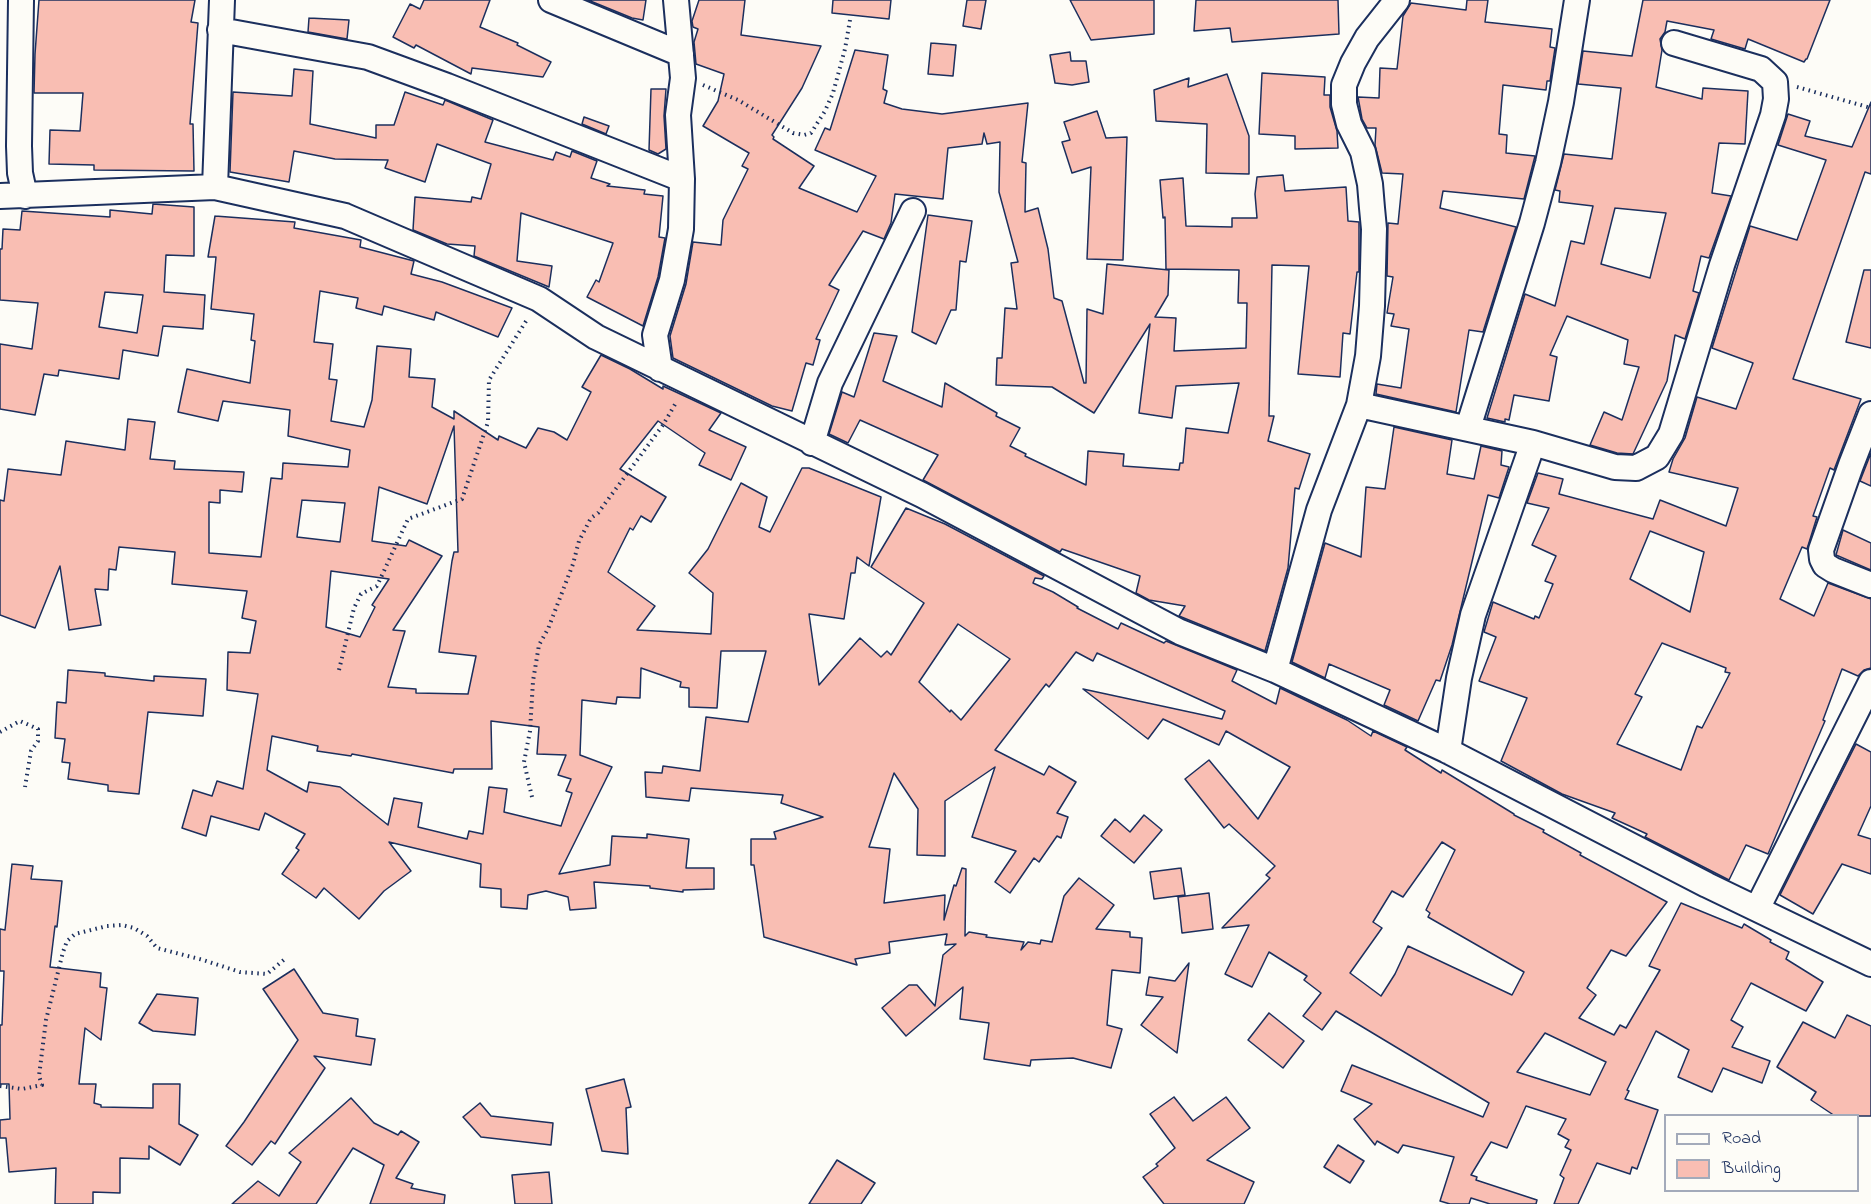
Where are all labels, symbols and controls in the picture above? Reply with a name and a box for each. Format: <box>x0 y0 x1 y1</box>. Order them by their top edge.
legend <box>1664 1114 1859 1192</box>
text: Road <box>1722 1126 1761 1152</box>
text: Building <box>1722 1156 1781 1182</box>

